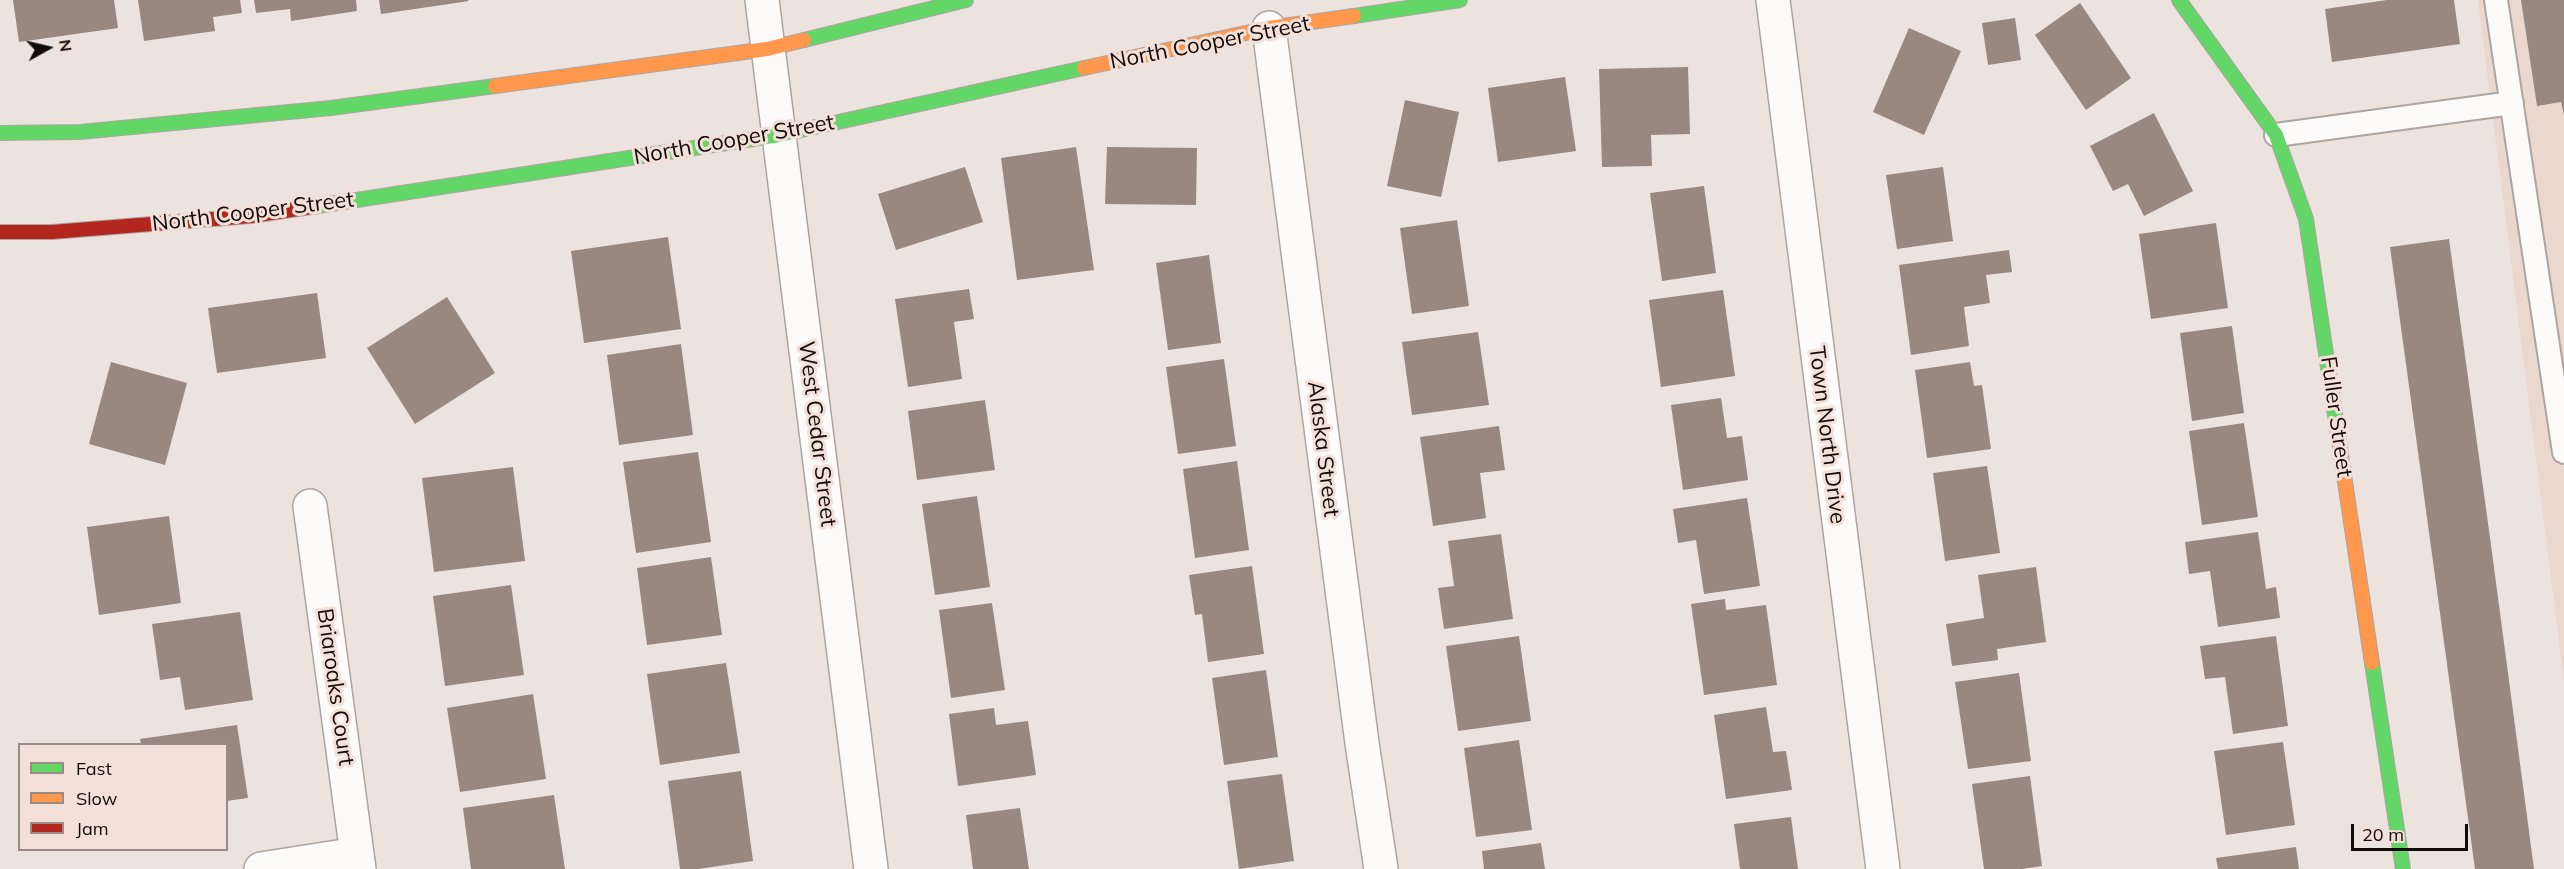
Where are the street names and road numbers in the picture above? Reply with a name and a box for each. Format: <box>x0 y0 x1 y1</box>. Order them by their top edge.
street label: North Cooper Street <box>1108 11 1312 75</box>
street label: North Cooper Street <box>632 109 836 171</box>
street label: North Cooper Street <box>151 187 355 237</box>
street label: West Cedar Street <box>793 340 841 528</box>
street label: Town North Drive <box>1803 345 1851 525</box>
street label: Fuller Street <box>2314 355 2358 479</box>
street label: Alaska Street <box>1302 380 1344 518</box>
street label: Briaroaks Court <box>311 607 359 767</box>

